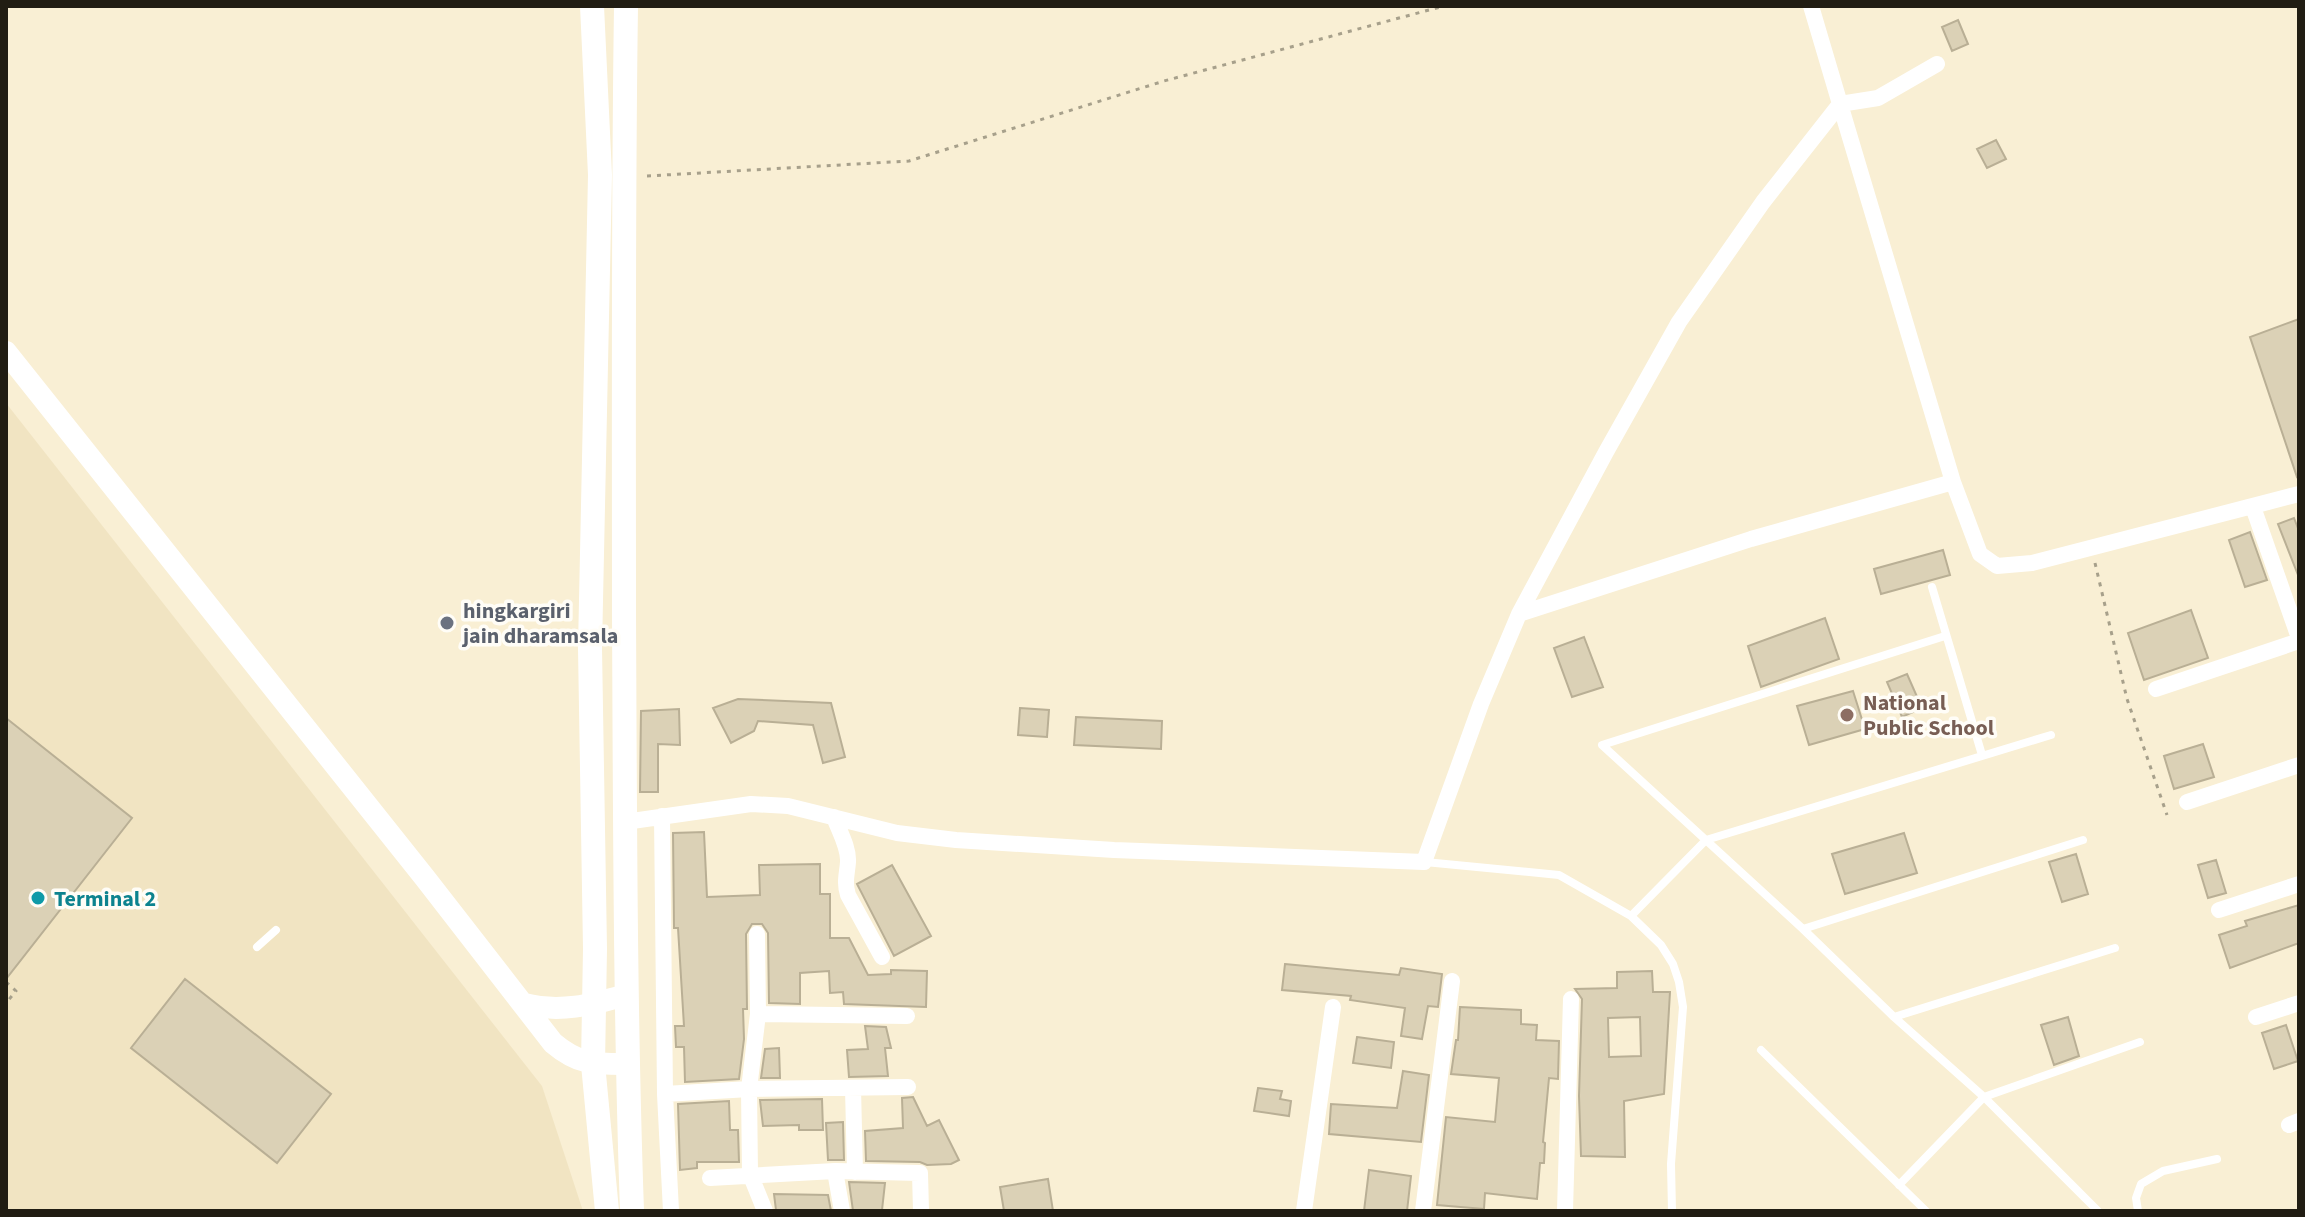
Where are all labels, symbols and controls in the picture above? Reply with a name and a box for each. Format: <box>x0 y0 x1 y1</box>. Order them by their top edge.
place label: hingkargiri jain dharamsala <box>461 595 618 652</box>
marker: hingkargiri jain dharamsala <box>438 614 456 632</box>
place label: National Public School <box>1863 687 1995 744</box>
marker: National Public School <box>1838 706 1856 724</box>
place label: Terminal 2 <box>54 883 156 915</box>
marker: Terminal 2 <box>29 889 47 907</box>

